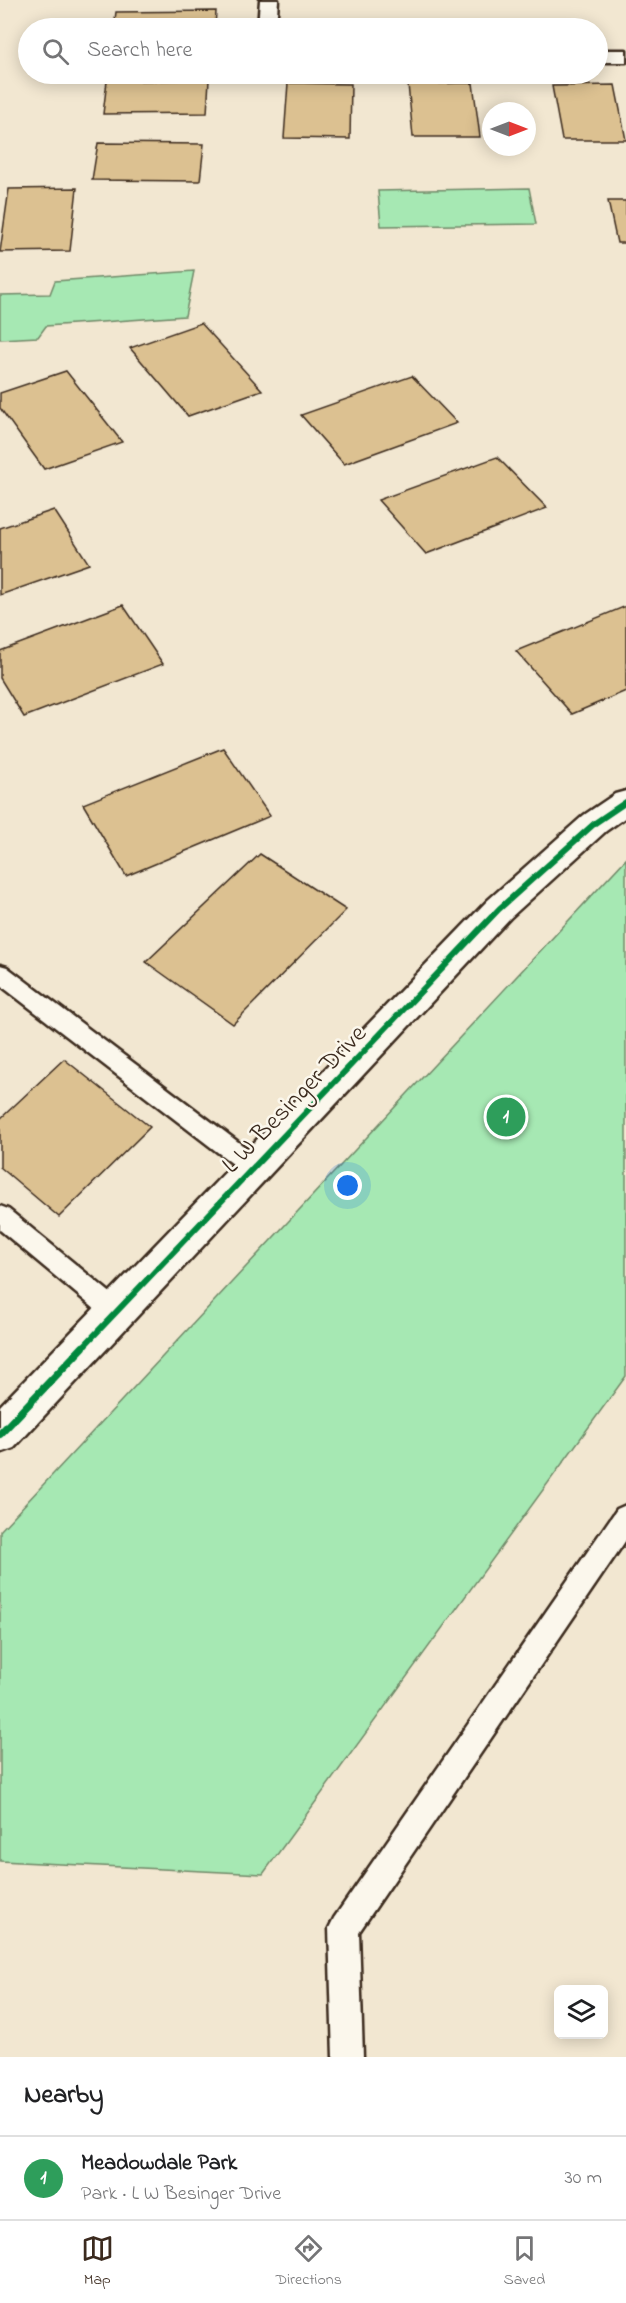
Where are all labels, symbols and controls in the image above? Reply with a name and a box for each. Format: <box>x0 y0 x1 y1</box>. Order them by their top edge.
search box <box>18 18 608 84</box>
icon: search <box>39 35 72 68</box>
text: Search here <box>87 35 192 67</box>
north arrow <box>482 102 536 156</box>
street label: L W Besinger Drive <box>214 1017 377 1183</box>
pin: 1 <box>486 1094 526 1140</box>
your location <box>333 1171 362 1200</box>
map controls <box>554 1985 608 2039</box>
button: layers <box>554 1985 608 2039</box>
text: Nearby <box>24 2077 103 2115</box>
text: Meadowdale Park <box>81 2148 237 2180</box>
text: 1 <box>40 2164 47 2193</box>
text: 30 m <box>565 2164 602 2193</box>
text: Park · L W Besinger Drive <box>81 2180 281 2209</box>
tab: Map <box>81 2232 114 2292</box>
tab: Directions <box>275 2232 342 2292</box>
tab: Saved <box>503 2232 545 2292</box>

